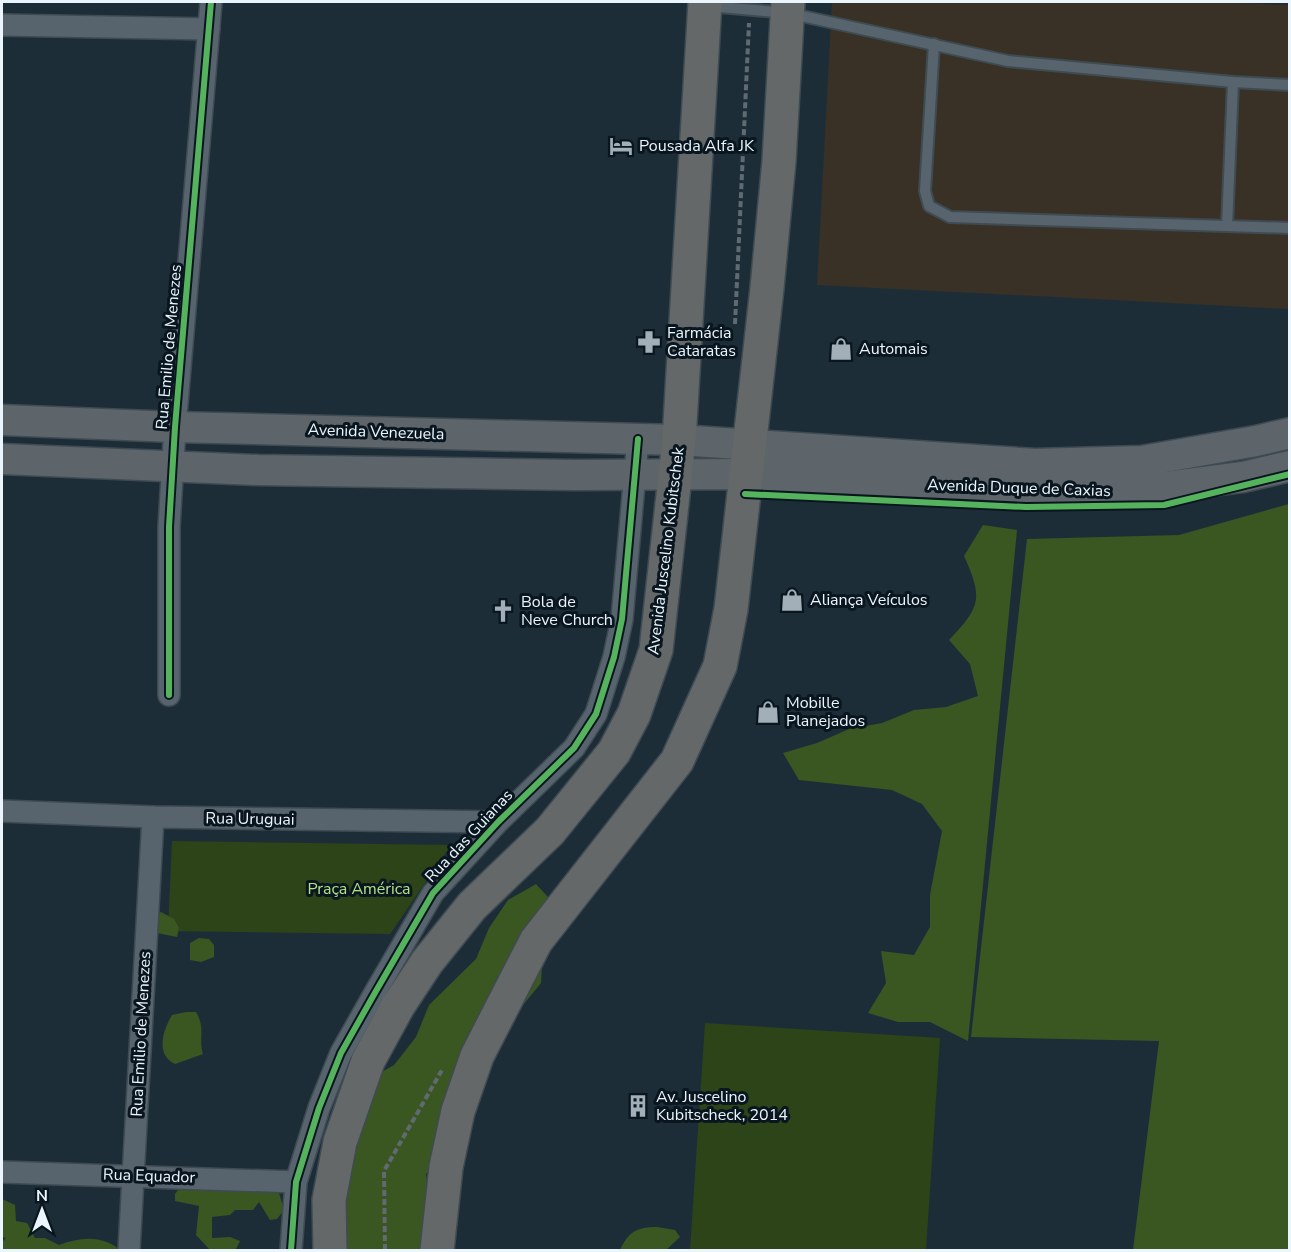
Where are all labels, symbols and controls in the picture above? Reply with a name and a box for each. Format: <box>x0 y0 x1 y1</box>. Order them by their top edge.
hotel icon: Pousada Alfa JK <box>608 133 634 159</box>
place label: Pousada Alfa JK <box>639 135 755 157</box>
street label: Rua Emilio de Menezes <box>151 264 187 430</box>
place label: Farmácia Cataratas <box>667 322 736 362</box>
pharmacy icon: Farmácia Cataratas <box>636 329 662 355</box>
shop icon: Automais <box>828 336 854 362</box>
place label: Automais <box>859 338 928 360</box>
street label: Avenida Venezuela <box>307 419 445 445</box>
street label: Avenida Juscelino Kubitschek <box>642 445 690 656</box>
street label: Avenida Duque de Caxias <box>927 474 1111 502</box>
shop icon: Aliança Veículos <box>779 587 805 613</box>
place label: Aliança Veículos <box>810 589 928 611</box>
place label: Bola de Neve Church <box>521 591 613 631</box>
church icon: Bola de Neve Church <box>490 598 516 624</box>
place label: Mobille Planejados <box>786 692 865 732</box>
shop icon: Mobille Planejados <box>755 699 781 725</box>
street label: Rua das Guianas <box>420 785 518 887</box>
street label: Rua Uruguai <box>205 807 295 831</box>
park label: Praça América <box>307 878 411 900</box>
street label: Rua Emilio de Menezes <box>126 951 156 1117</box>
place label: Av. Juscelino Kubitscheck, 2014 <box>656 1086 788 1126</box>
building icon: Av. Juscelino Kubitscheck, 2014 <box>625 1093 651 1119</box>
street label: Rua Equador <box>103 1163 196 1189</box>
north arrow <box>12 1180 72 1240</box>
text: N <box>36 1185 48 1207</box>

